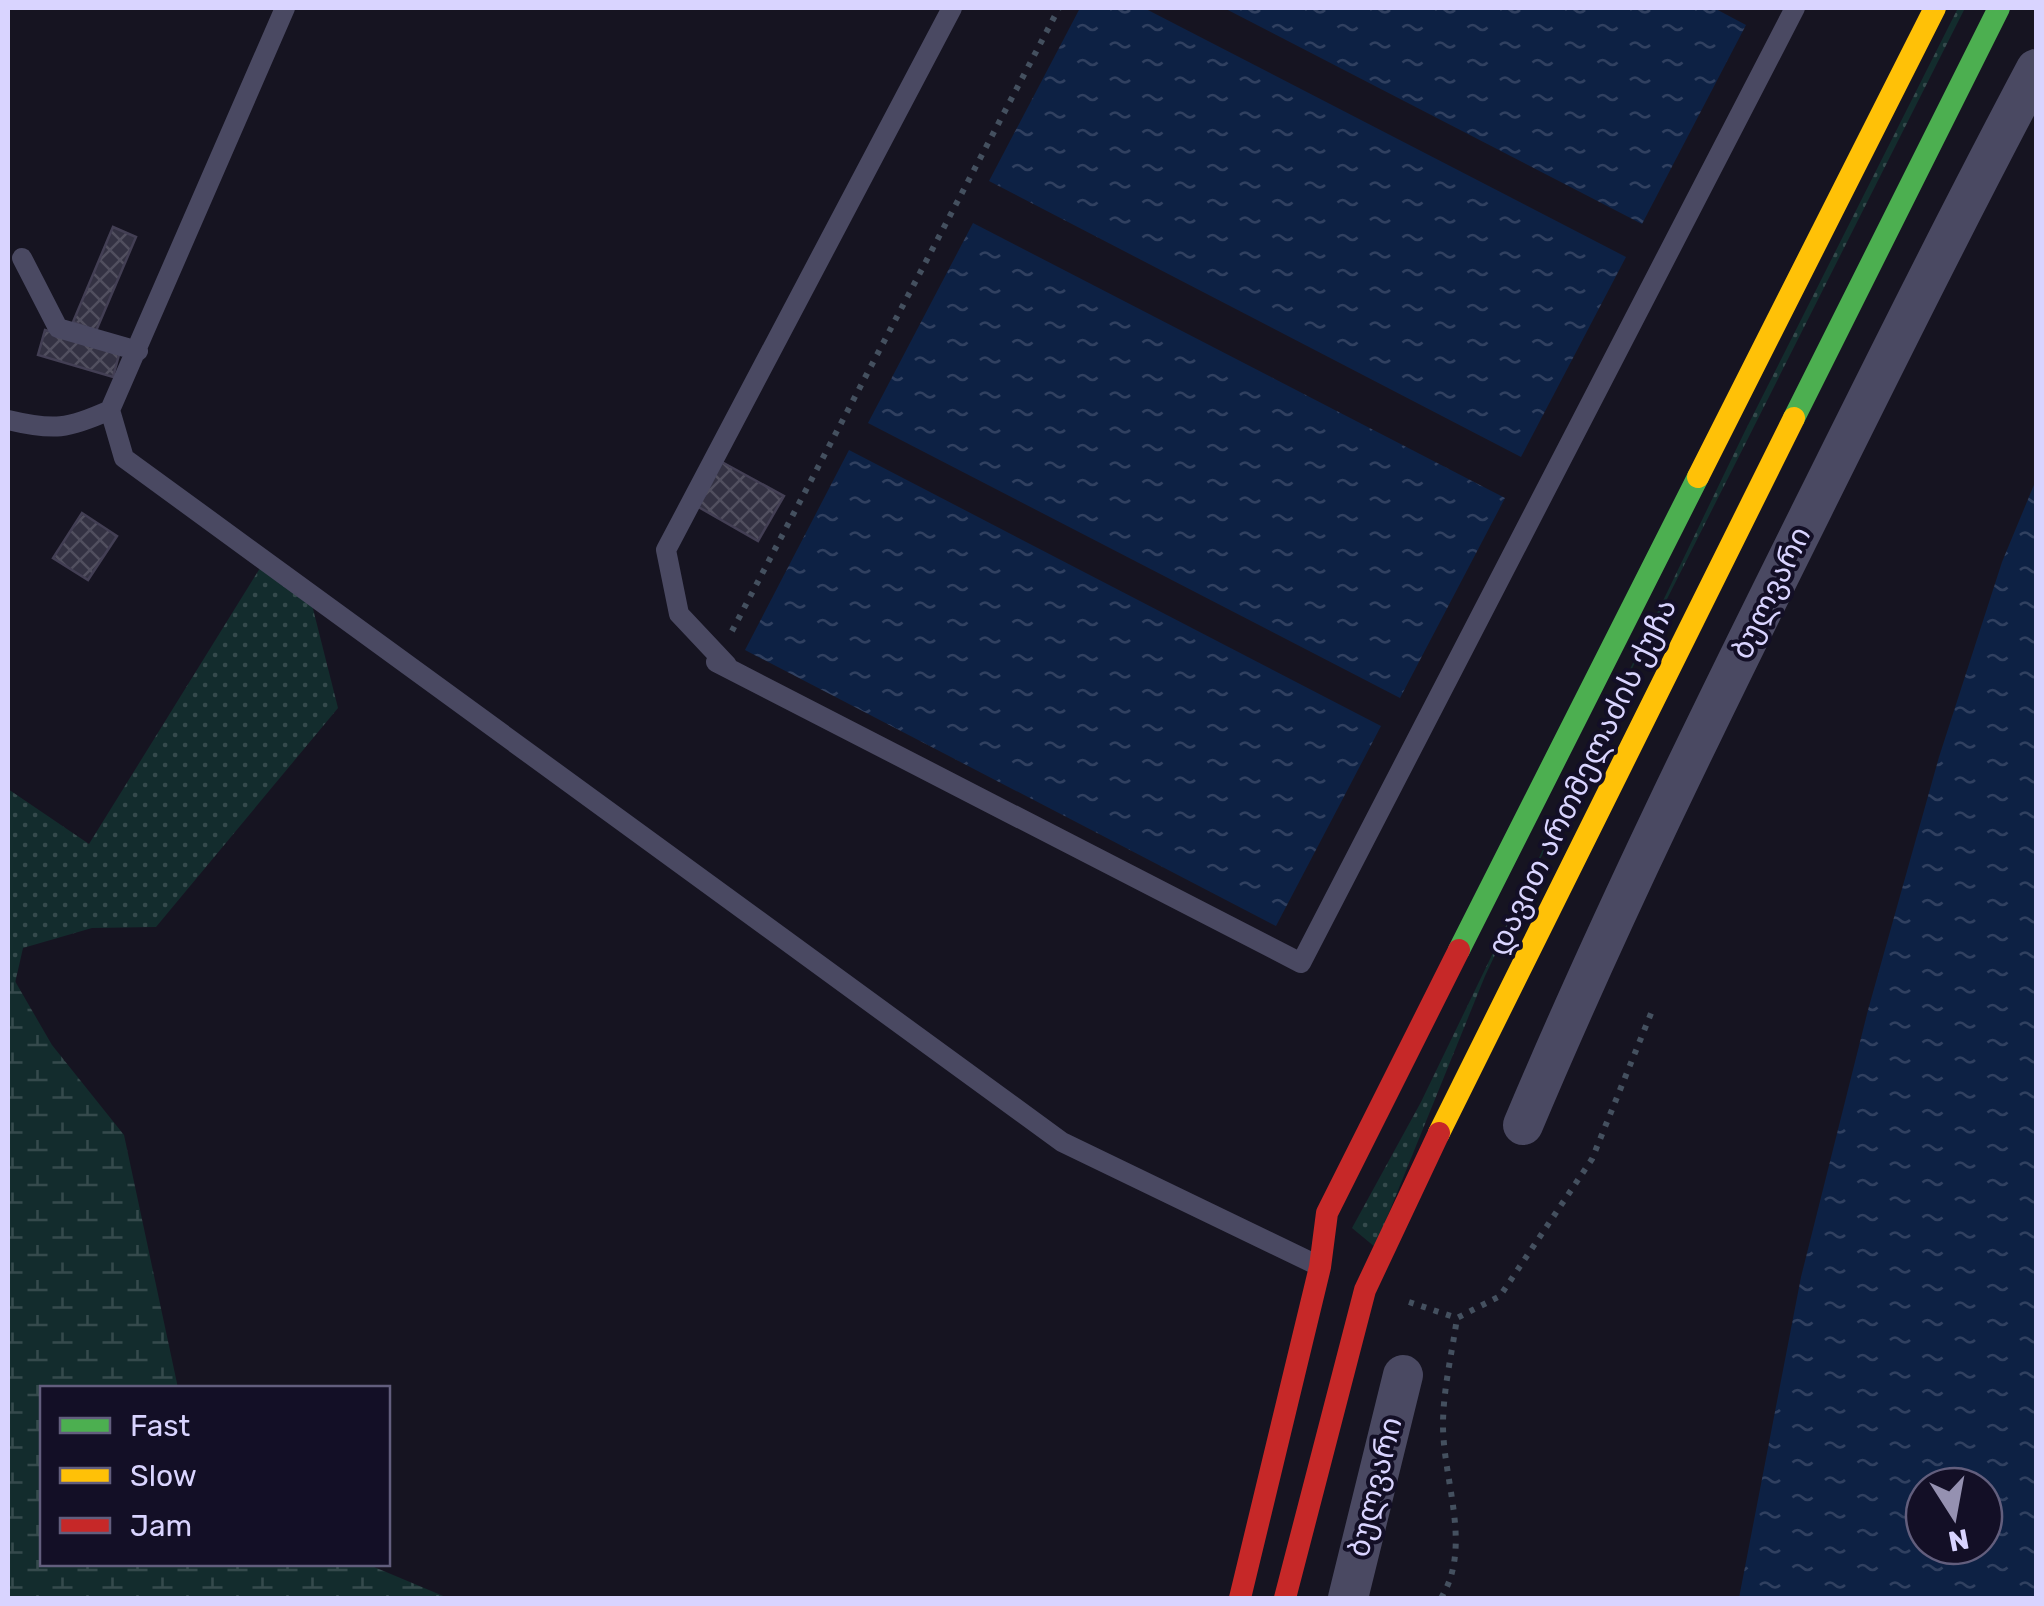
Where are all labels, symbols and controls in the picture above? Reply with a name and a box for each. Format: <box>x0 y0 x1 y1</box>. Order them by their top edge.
street label: ბულვარი <box>1723 521 1819 665</box>
street label: დავით ართმელაძის ქუჩა <box>1480 593 1684 961</box>
legend <box>40 1386 390 1566</box>
text: Fast <box>130 1408 190 1444</box>
street label: ბულვარი <box>1340 1413 1410 1561</box>
text: Slow <box>130 1458 197 1494</box>
north arrow <box>1904 1466 2004 1566</box>
text: Jam <box>130 1508 192 1544</box>
text: N <box>1946 1522 1972 1558</box>

